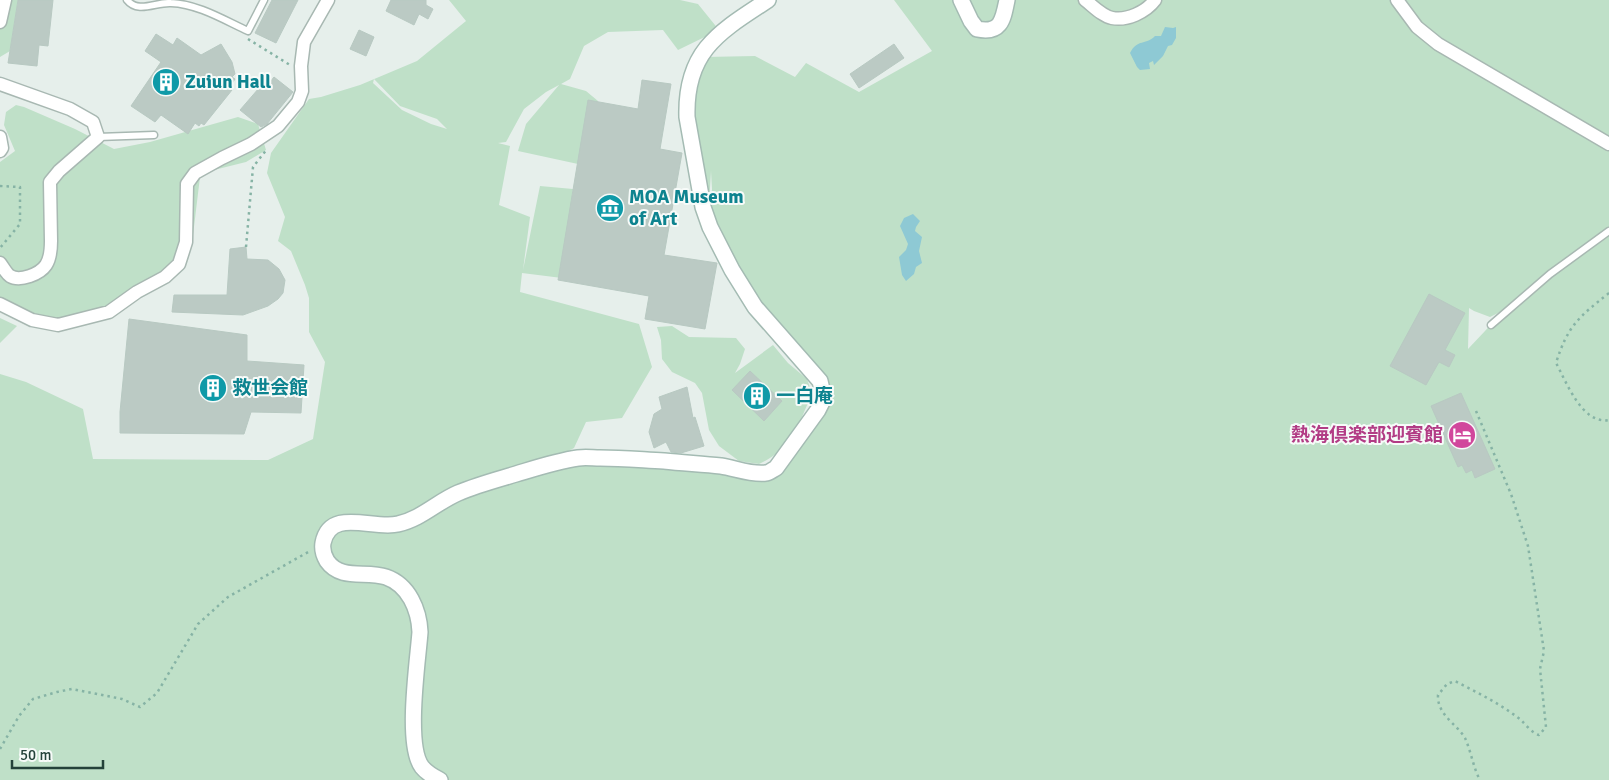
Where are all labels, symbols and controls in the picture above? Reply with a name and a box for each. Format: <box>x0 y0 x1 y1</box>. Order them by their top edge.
building icon: Zuiun Hall <box>151 67 181 97</box>
place label: Zuiun Hall <box>185 70 271 94</box>
place label: MOA Museum of Art <box>629 185 744 231</box>
museum icon: MOA Museum of Art <box>595 193 625 223</box>
building icon: 救世会館 <box>198 373 228 403</box>
place label: 救世会館 <box>232 376 308 400</box>
building icon: 一白庵 <box>742 381 772 411</box>
place label: 一白庵 <box>776 384 833 408</box>
hotel icon: 熱海倶楽部迎賓館 <box>1447 420 1477 450</box>
place label: 熱海倶楽部迎賓館 <box>1291 423 1443 447</box>
scale bar <box>12 738 104 770</box>
text: 50 m <box>20 746 51 764</box>

